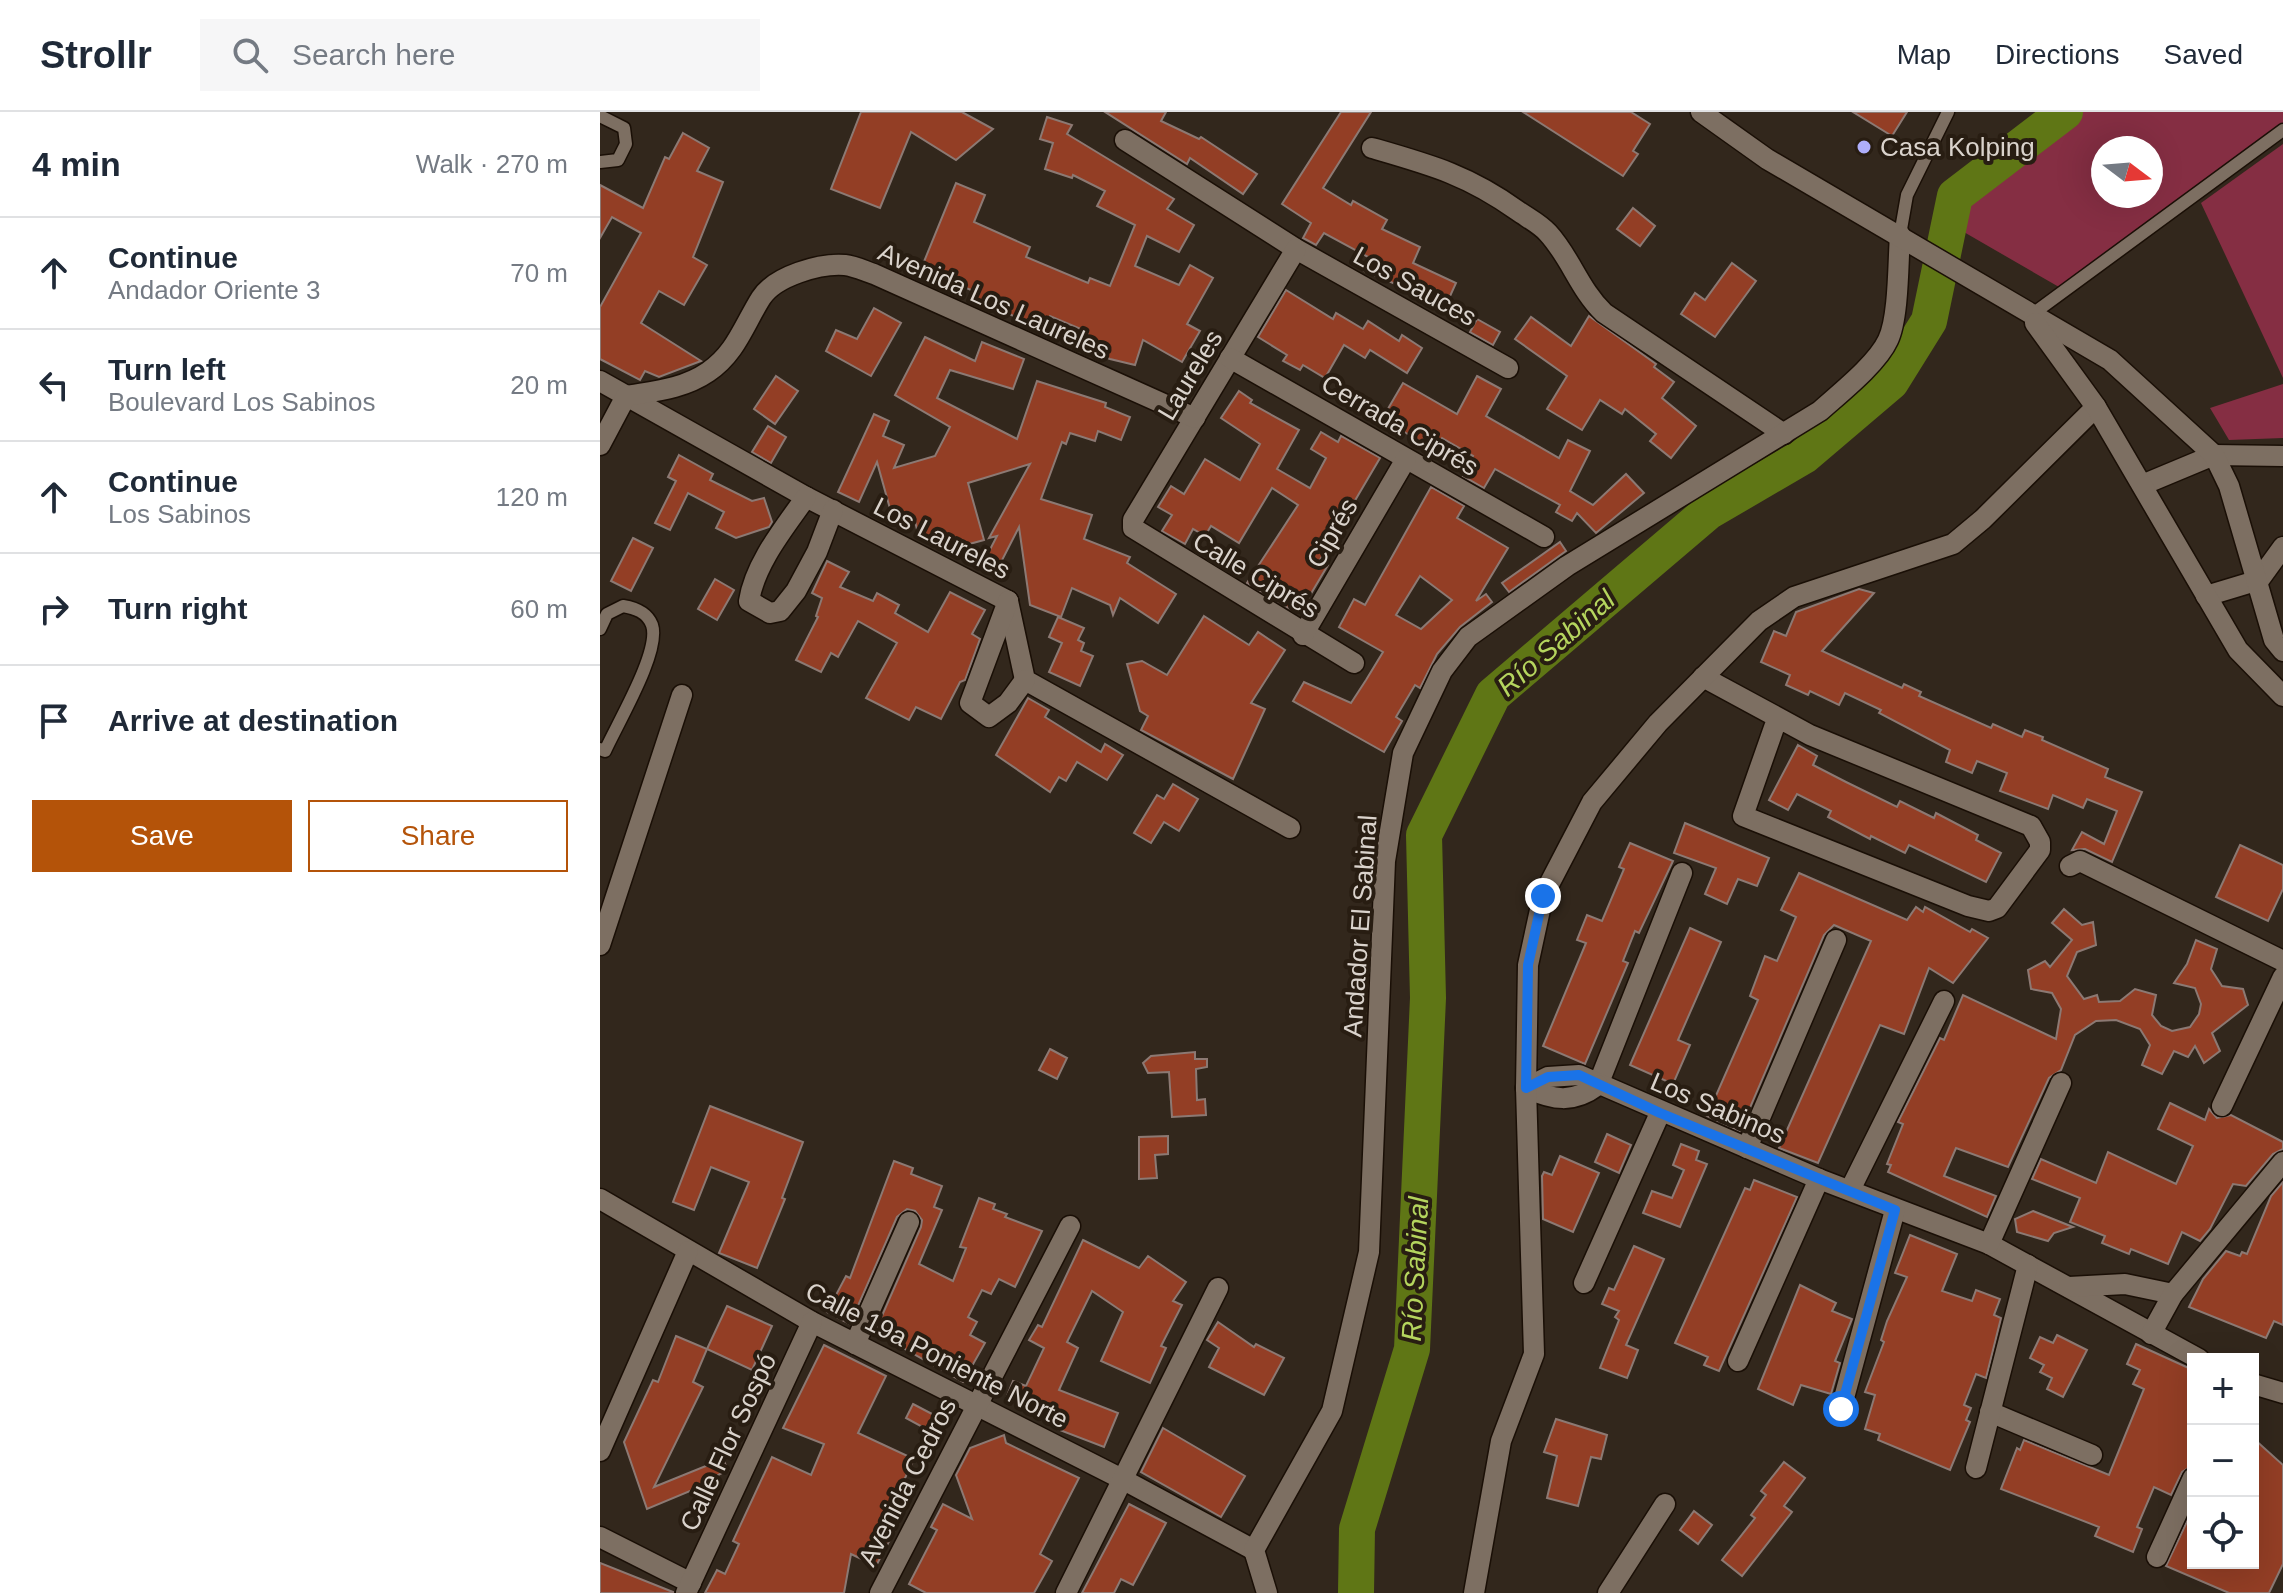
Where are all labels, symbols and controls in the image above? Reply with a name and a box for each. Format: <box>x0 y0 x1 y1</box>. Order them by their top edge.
search box <box>200 19 760 91</box>
icon: search <box>228 33 272 77</box>
text: Strollr <box>40 34 152 76</box>
text: Search here <box>292 38 455 71</box>
text: Map <box>1897 39 1951 70</box>
text: Directions <box>1995 39 2120 70</box>
text: Saved <box>2164 39 2243 70</box>
place label: Casa Kolping <box>1880 132 2035 162</box>
north arrow <box>2091 136 2163 208</box>
marker: Casa Kolping <box>1855 138 1873 156</box>
text: 4 min <box>32 145 121 183</box>
text: Walk · 270 m <box>416 149 568 179</box>
street label: Avenida Los Laureles <box>874 237 1114 365</box>
street label: Los Sauces <box>1348 240 1482 332</box>
text: Continue <box>108 241 238 274</box>
icon: ahead <box>32 251 76 295</box>
text: 70 m <box>510 258 568 288</box>
text: Andador Oriente 3 <box>108 275 320 305</box>
street label: Laureles <box>1151 325 1229 425</box>
text: Turn left <box>108 353 226 386</box>
icon: left <box>32 363 76 407</box>
street label: Cerrada Ciprés <box>1316 368 1484 482</box>
text: 20 m <box>510 370 568 400</box>
text: Boulevard Los Sabinos <box>108 387 375 417</box>
text: Continue <box>108 465 238 498</box>
icon: ahead <box>32 475 76 519</box>
text: 120 m <box>496 482 568 512</box>
street label: Los Laureles <box>869 491 1015 585</box>
street label: Ciprés <box>1300 493 1364 573</box>
text: Los Sabinos <box>108 499 251 529</box>
street label: Calle Ciprés <box>1188 526 1324 624</box>
water label: Río Sabinal <box>1491 583 1621 702</box>
icon: right <box>32 587 76 631</box>
text: Turn right <box>108 592 247 625</box>
text: 60 m <box>510 594 568 624</box>
icon: arrive <box>32 699 76 743</box>
text: Arrive at destination <box>108 704 398 737</box>
button: Save <box>32 800 292 872</box>
button: Share <box>308 800 568 872</box>
street label: Andador El Sabinal <box>1337 814 1383 1038</box>
route end <box>1525 878 1561 914</box>
street label: Los Sabinos <box>1646 1066 1790 1150</box>
water label: Río Sabinal <box>1396 1195 1434 1342</box>
street label: Calle 19a Poniente Norte <box>801 1276 1073 1434</box>
street label: Calle Flor Sospó <box>674 1349 782 1535</box>
map controls <box>2187 1353 2259 1569</box>
button: + <box>2187 1353 2259 1425</box>
route start <box>1823 1391 1859 1427</box>
street label: Avenida Cedros <box>852 1393 962 1571</box>
button: − <box>2187 1425 2259 1497</box>
button: locate <box>2187 1497 2259 1569</box>

